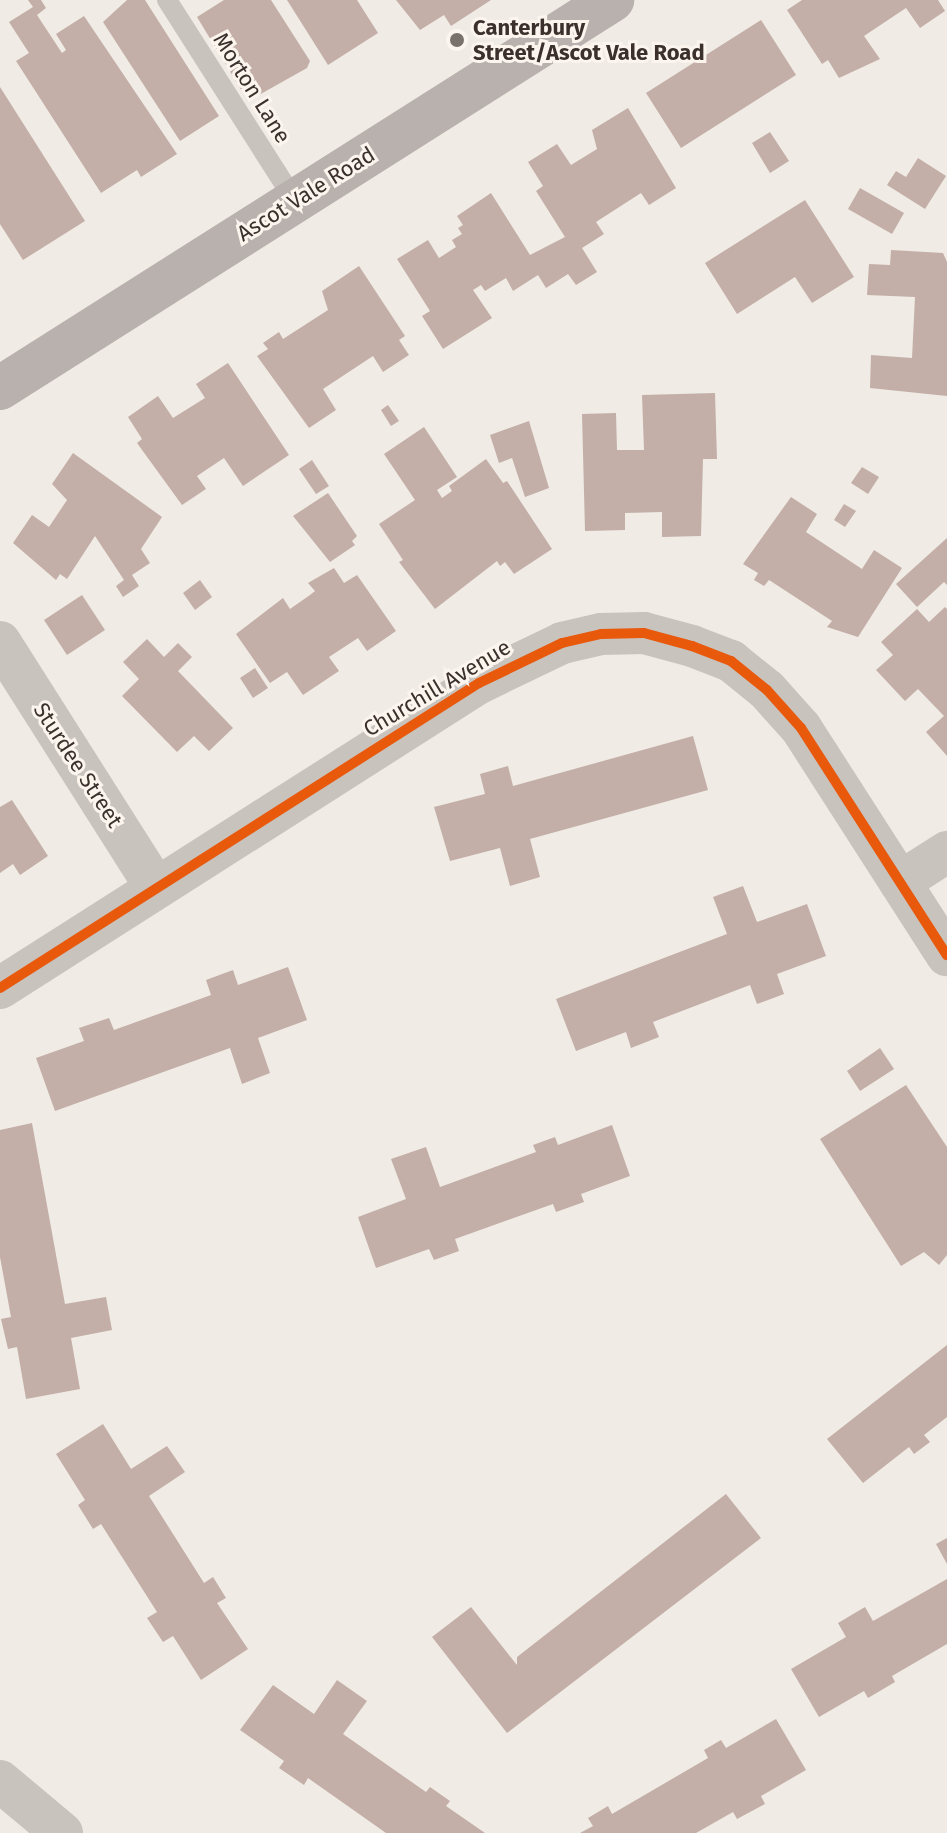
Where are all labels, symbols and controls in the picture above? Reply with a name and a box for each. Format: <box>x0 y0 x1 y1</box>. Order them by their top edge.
place label: Canterbury Street/Ascot Vale Road <box>473 14 705 66</box>
street label: Morton Lane <box>208 28 296 148</box>
marker: Canterbury Street/Ascot Vale Road <box>448 31 466 49</box>
street label: Ascot Vale Road <box>232 141 380 247</box>
street label: Churchill Avenue <box>359 634 515 742</box>
street label: Sturdee Street <box>28 698 128 832</box>

